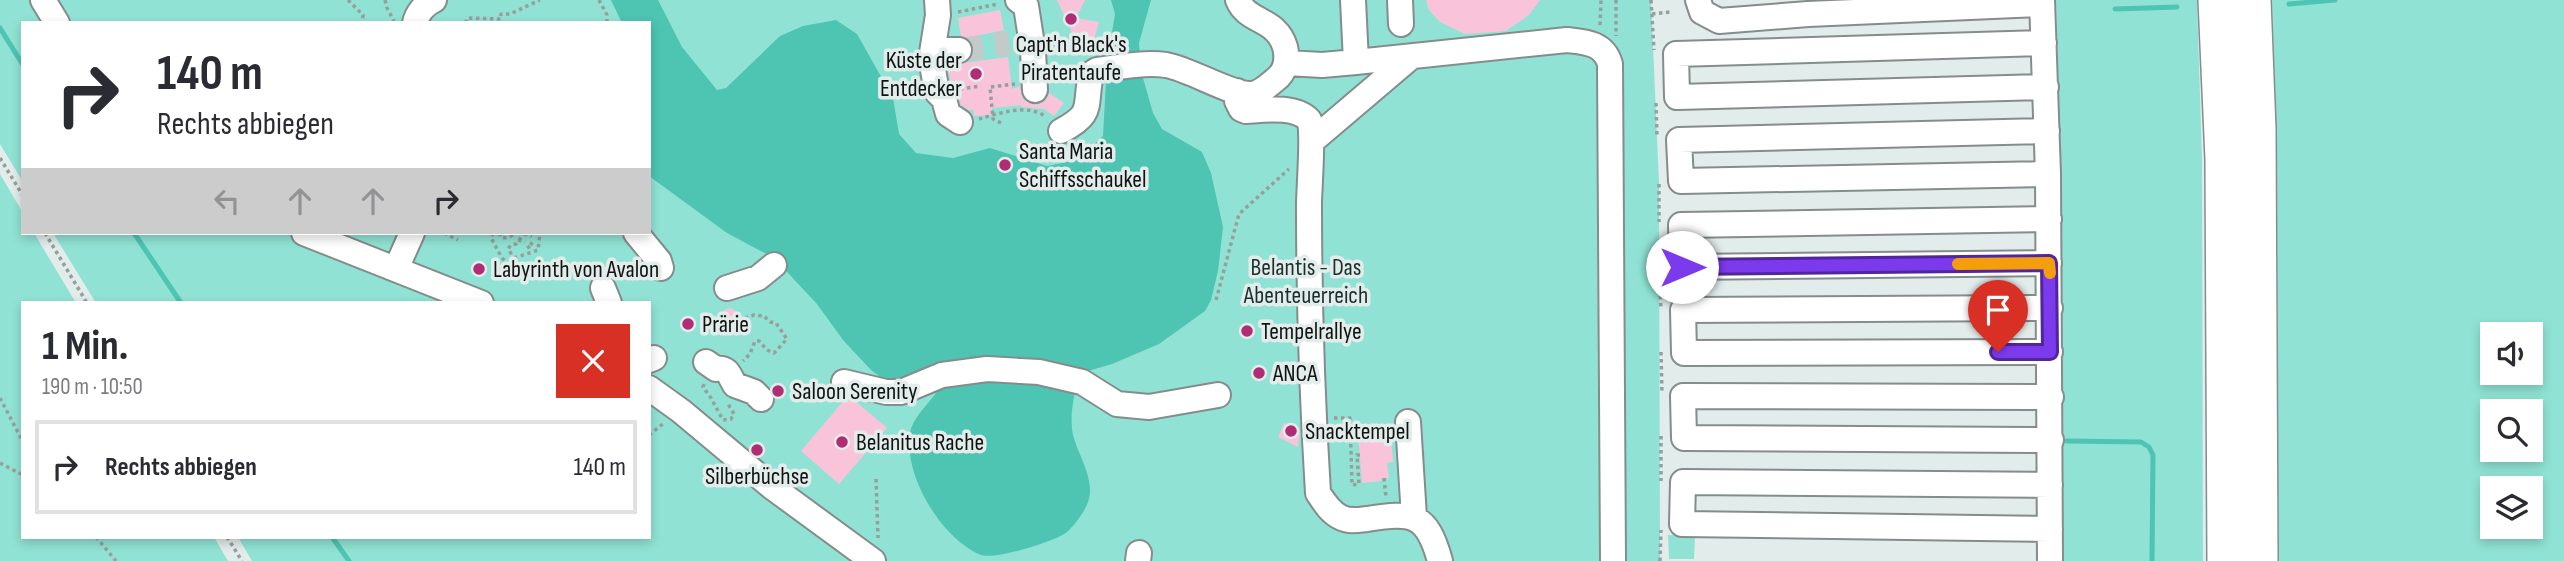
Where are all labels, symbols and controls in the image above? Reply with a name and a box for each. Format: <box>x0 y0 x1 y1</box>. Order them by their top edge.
marker: Capt'n Black's Piratentaufe <box>1063 11 1079 27</box>
place label: Capt'n Black's Piratentaufe <box>1015 30 1127 87</box>
text: 140 m <box>157 45 263 104</box>
place label: Küste der Entdecker <box>880 46 962 103</box>
icon: right <box>42 49 133 140</box>
marker: Küste der Entdecker <box>968 66 984 82</box>
text: Rechts abbiegen <box>157 105 334 144</box>
place label: Santa Maria Schiffsschaukel <box>1019 137 1146 194</box>
marker: Santa Maria Schiffsschaukel <box>997 157 1013 173</box>
icon: left <box>208 182 246 220</box>
icon: ahead <box>281 182 319 220</box>
icon: ahead <box>354 182 392 220</box>
icon: right <box>427 182 465 220</box>
position arrow <box>1645 230 1719 304</box>
park label: Belantis - Das Abenteuerreich <box>1243 253 1368 310</box>
place label: Labyrinth von Avalon <box>493 255 659 284</box>
marker: Labyrinth von Avalon <box>471 261 487 277</box>
pin <box>1968 280 2028 352</box>
icon: arrive <box>1979 291 2017 329</box>
place label: Prärie <box>702 310 749 339</box>
marker: Prärie <box>680 316 696 332</box>
place label: Tempelrallye <box>1261 317 1362 346</box>
text: 1 Min. <box>42 321 128 372</box>
map controls <box>2480 322 2543 539</box>
button: sound <box>2480 322 2543 385</box>
marker: Tempelrallye <box>1239 323 1255 339</box>
button: close <box>556 324 630 398</box>
place label: ANCA <box>1272 359 1318 388</box>
marker: ANCA <box>1251 365 1267 381</box>
text: 190 m · 10:50 <box>42 373 143 401</box>
place label: Saloon Serenity <box>792 377 917 406</box>
marker: Saloon Serenity <box>770 383 786 399</box>
button: search <box>2480 399 2543 462</box>
place label: Snacktempel <box>1305 417 1410 446</box>
marker: Snacktempel <box>1283 423 1299 439</box>
place label: Belanitus Rache <box>856 428 984 457</box>
marker: Belanitus Rache <box>834 434 850 450</box>
marker: Silberbüchse <box>749 442 765 458</box>
icon: right <box>46 448 84 486</box>
text: Rechts abbiegen <box>105 452 257 483</box>
text: 140 m <box>574 452 626 483</box>
place label: Silberbüchse <box>705 462 809 491</box>
button: layers <box>2480 476 2543 539</box>

